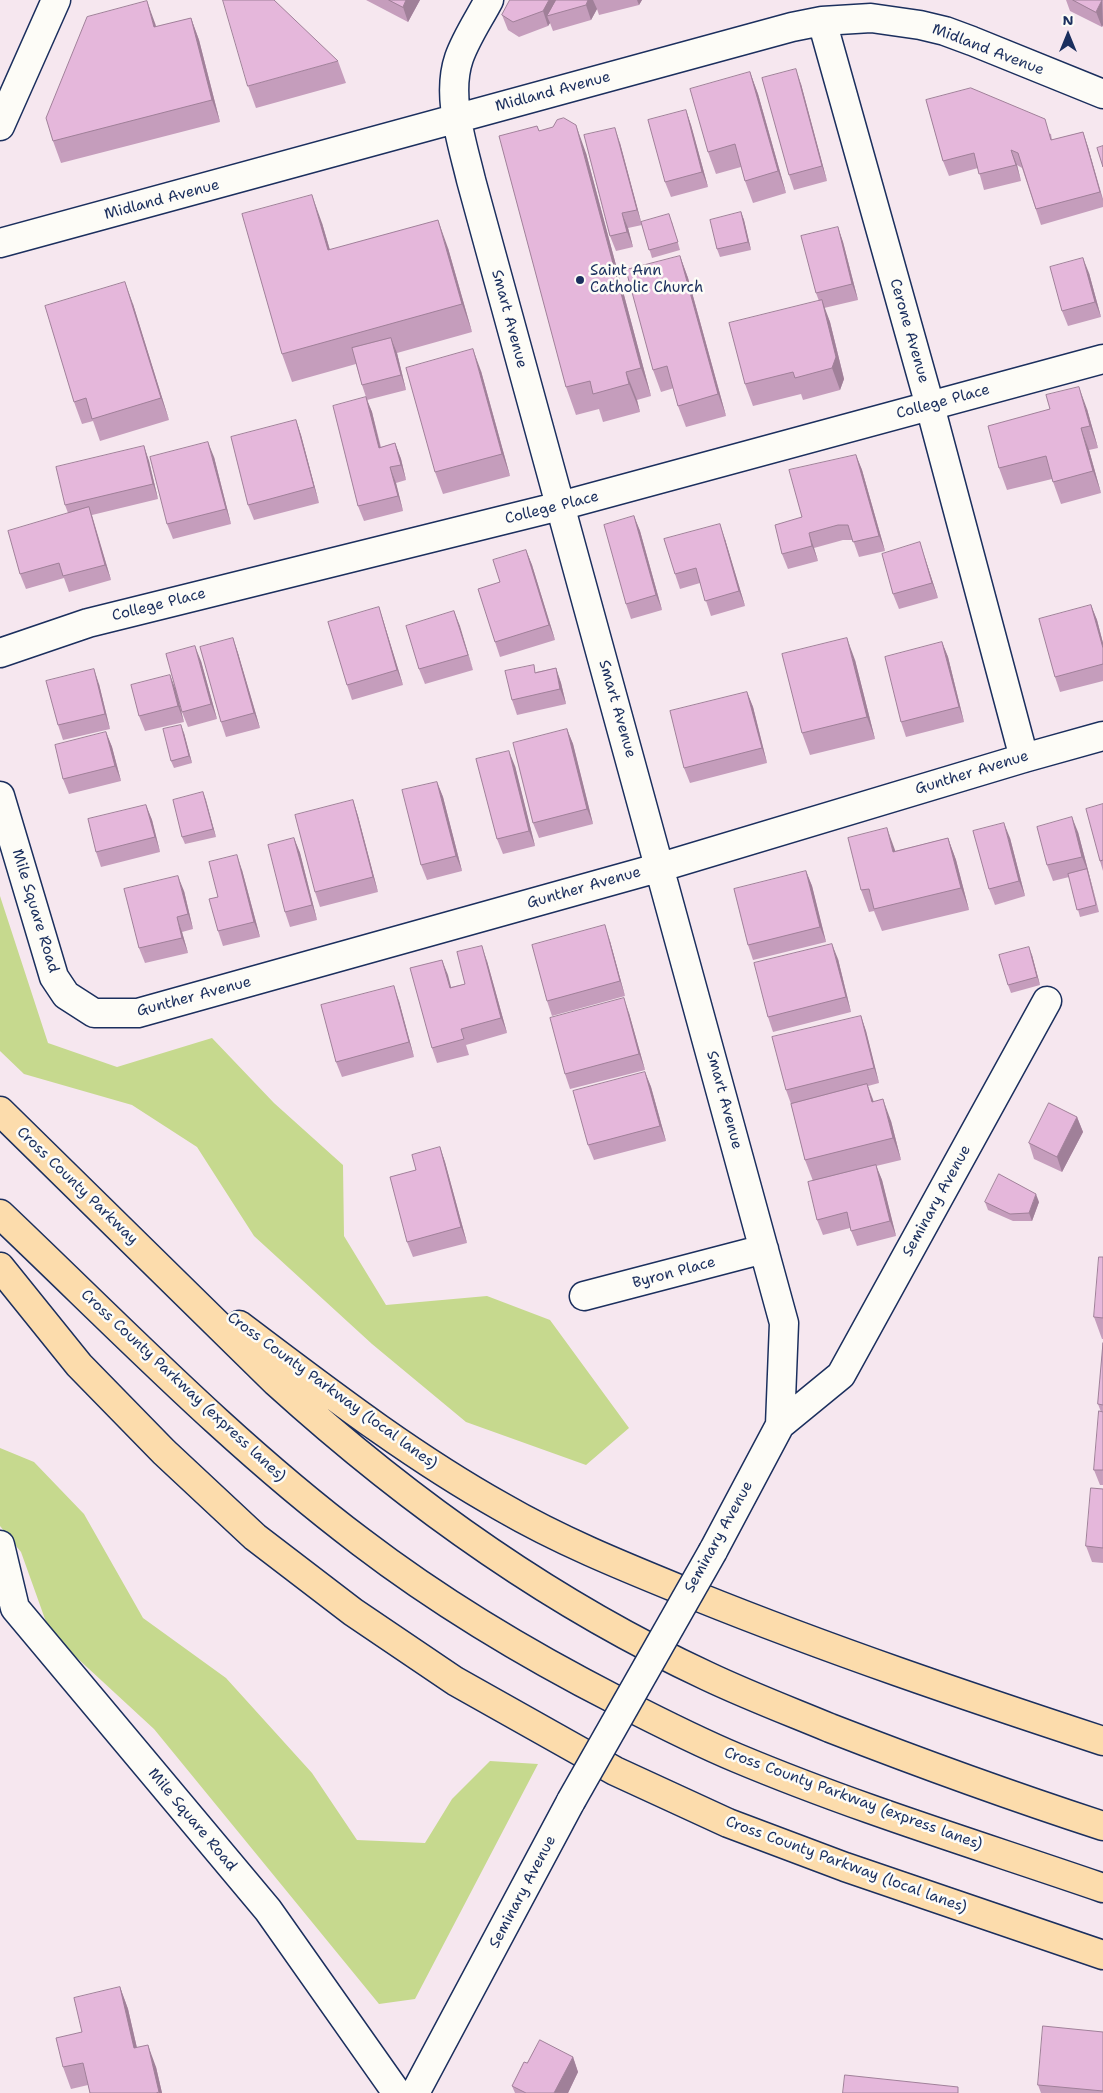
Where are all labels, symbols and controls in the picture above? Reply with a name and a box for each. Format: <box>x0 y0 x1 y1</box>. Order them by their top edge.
north arrow <box>1043 10 1093 60</box>
text: N <box>1062 11 1074 29</box>
street label: Midland Avenue <box>930 20 1046 80</box>
street label: Midland Avenue <box>494 68 612 116</box>
street label: Midland Avenue <box>103 176 221 224</box>
place label: Saint Ann Catholic Church <box>590 262 703 297</box>
street label: Smart Avenue <box>487 268 531 370</box>
marker: Saint Ann Catholic Church <box>574 274 586 286</box>
street label: Cerone Avenue <box>885 277 933 385</box>
street label: College Place <box>894 381 992 423</box>
street label: College Place <box>503 488 601 528</box>
street label: College Place <box>110 585 208 625</box>
street label: Smart Avenue <box>594 658 640 760</box>
street label: Gunther Avenue <box>913 747 1031 799</box>
street label: Mile Square Road <box>8 847 62 975</box>
street label: Gunther Avenue <box>525 863 643 913</box>
street label: Gunther Avenue <box>135 973 253 1021</box>
street label: Smart Avenue <box>702 1049 746 1151</box>
street label: Cross County Parkway <box>13 1123 141 1249</box>
street label: Seminary Avenue <box>899 1142 975 1260</box>
street label: Byron Place <box>631 1253 717 1293</box>
street label: Cross County Parkway (express lanes) <box>77 1286 289 1486</box>
street label: Cross County Parkway (local lanes) <box>223 1309 441 1473</box>
street label: Seminary Avenue <box>681 1478 757 1596</box>
street label: Cross County Parkway (express lanes) <box>721 1744 985 1854</box>
street label: Mile Square Road <box>144 1765 240 1875</box>
street label: Cross County Parkway (local lanes) <box>723 1813 969 1917</box>
street label: Seminary Avenue <box>486 1833 560 1951</box>

